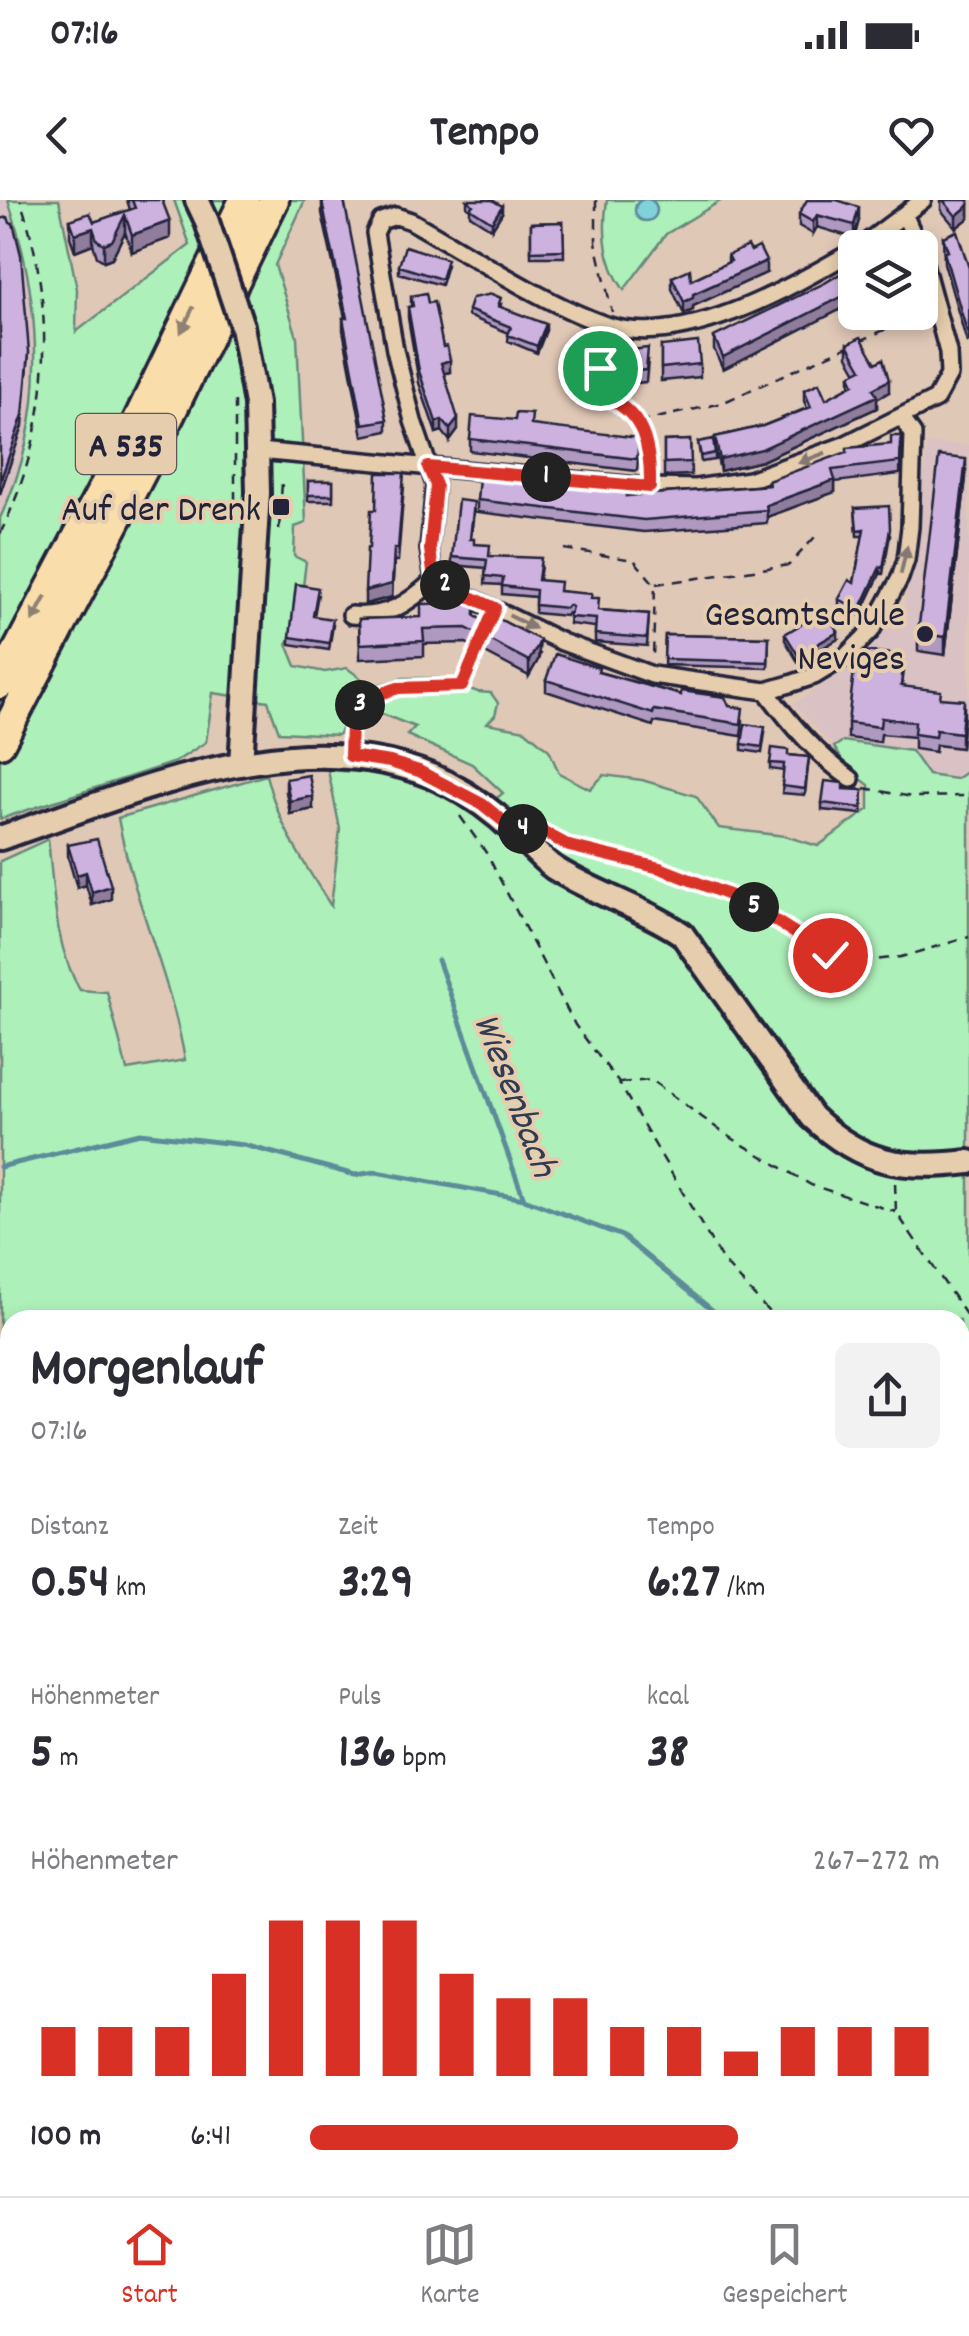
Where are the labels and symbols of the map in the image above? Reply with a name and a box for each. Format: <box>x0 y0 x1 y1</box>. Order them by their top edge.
one-way arrow <box>178 305 195 334</box>
pin <box>558 326 643 411</box>
road number: A 535 <box>76 414 176 474</box>
one-way arrow <box>797 450 827 466</box>
pin: 1 <box>521 452 571 502</box>
place label: Auf der Drenk <box>61 485 261 540</box>
marker: Auf der Drenk <box>270 496 292 518</box>
one-way arrow <box>897 544 912 575</box>
pin: 2 <box>420 560 470 610</box>
place label: Gesamtschule Neviges <box>704 590 905 689</box>
one-way arrow <box>31 595 48 624</box>
one-way arrow <box>508 613 537 630</box>
marker: Gesamtschule Neviges <box>914 623 936 645</box>
pin: 3 <box>335 680 385 730</box>
pin: 4 <box>498 804 548 854</box>
pin: 5 <box>729 882 779 932</box>
pin <box>788 913 873 998</box>
water label: Wiesenbach <box>455 1006 570 1188</box>

